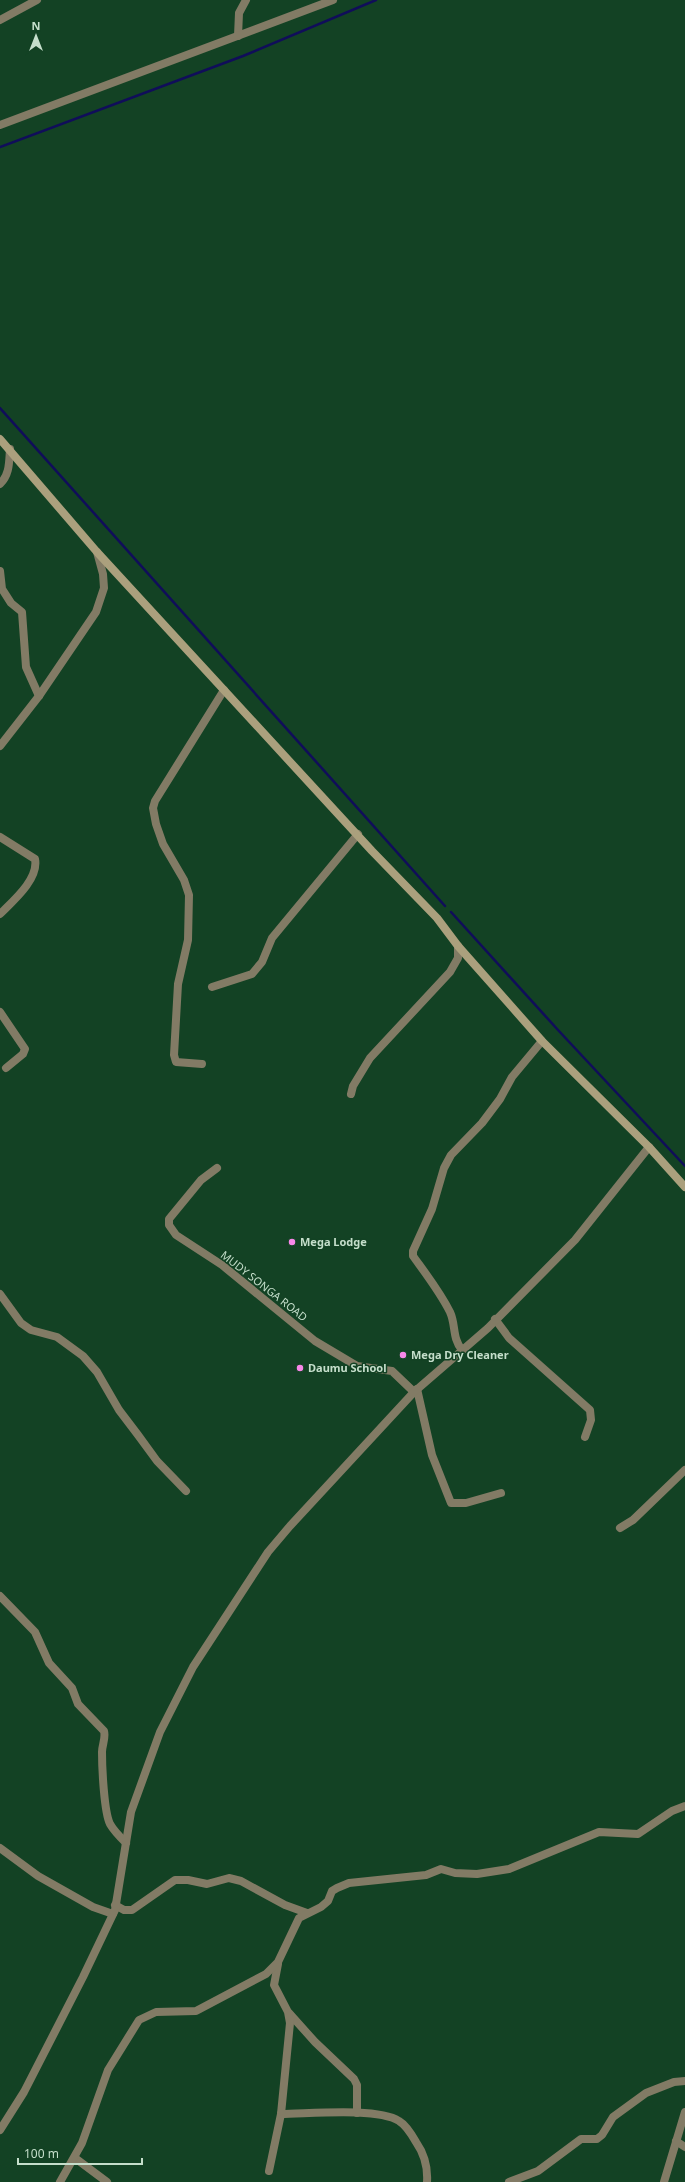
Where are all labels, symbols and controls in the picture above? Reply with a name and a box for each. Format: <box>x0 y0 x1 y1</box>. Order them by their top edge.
north arrow <box>16 16 56 56</box>
text: N <box>32 18 40 33</box>
place label: Mega Lodge <box>300 1234 367 1249</box>
marker: Mega Lodge <box>287 1237 297 1247</box>
street label: MUDY SONGA ROAD <box>218 1247 311 1324</box>
place label: Mega Dry Cleaner <box>411 1347 509 1362</box>
marker: Mega Dry Cleaner <box>398 1350 408 1360</box>
place label: Daumu School <box>308 1360 386 1375</box>
marker: Daumu School <box>295 1363 305 1373</box>
scale bar <box>18 2140 142 2166</box>
text: 100 m <box>24 2145 59 2162</box>

